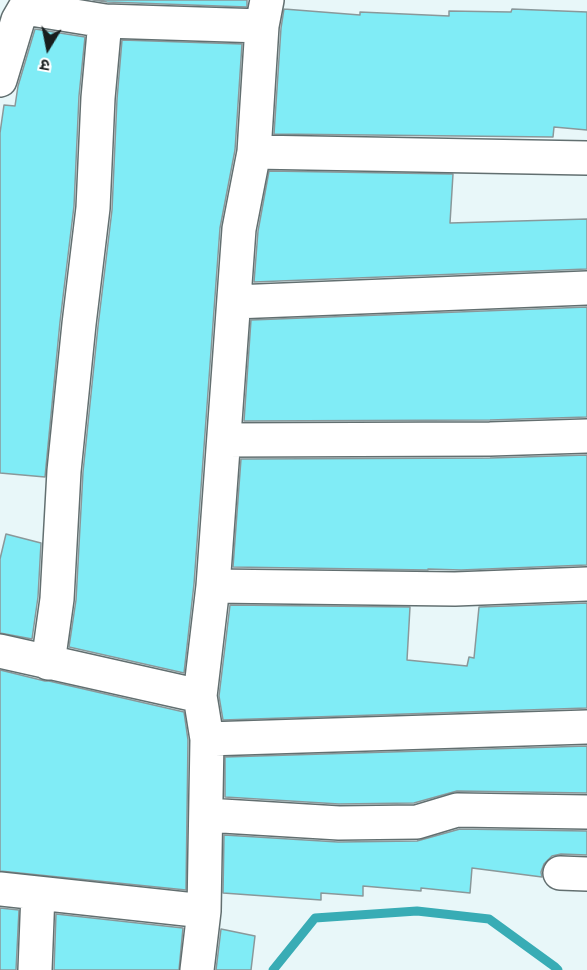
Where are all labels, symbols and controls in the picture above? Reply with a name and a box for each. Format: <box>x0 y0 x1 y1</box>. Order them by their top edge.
north arrow <box>18 18 78 78</box>
text: उ <box>39 56 51 76</box>

